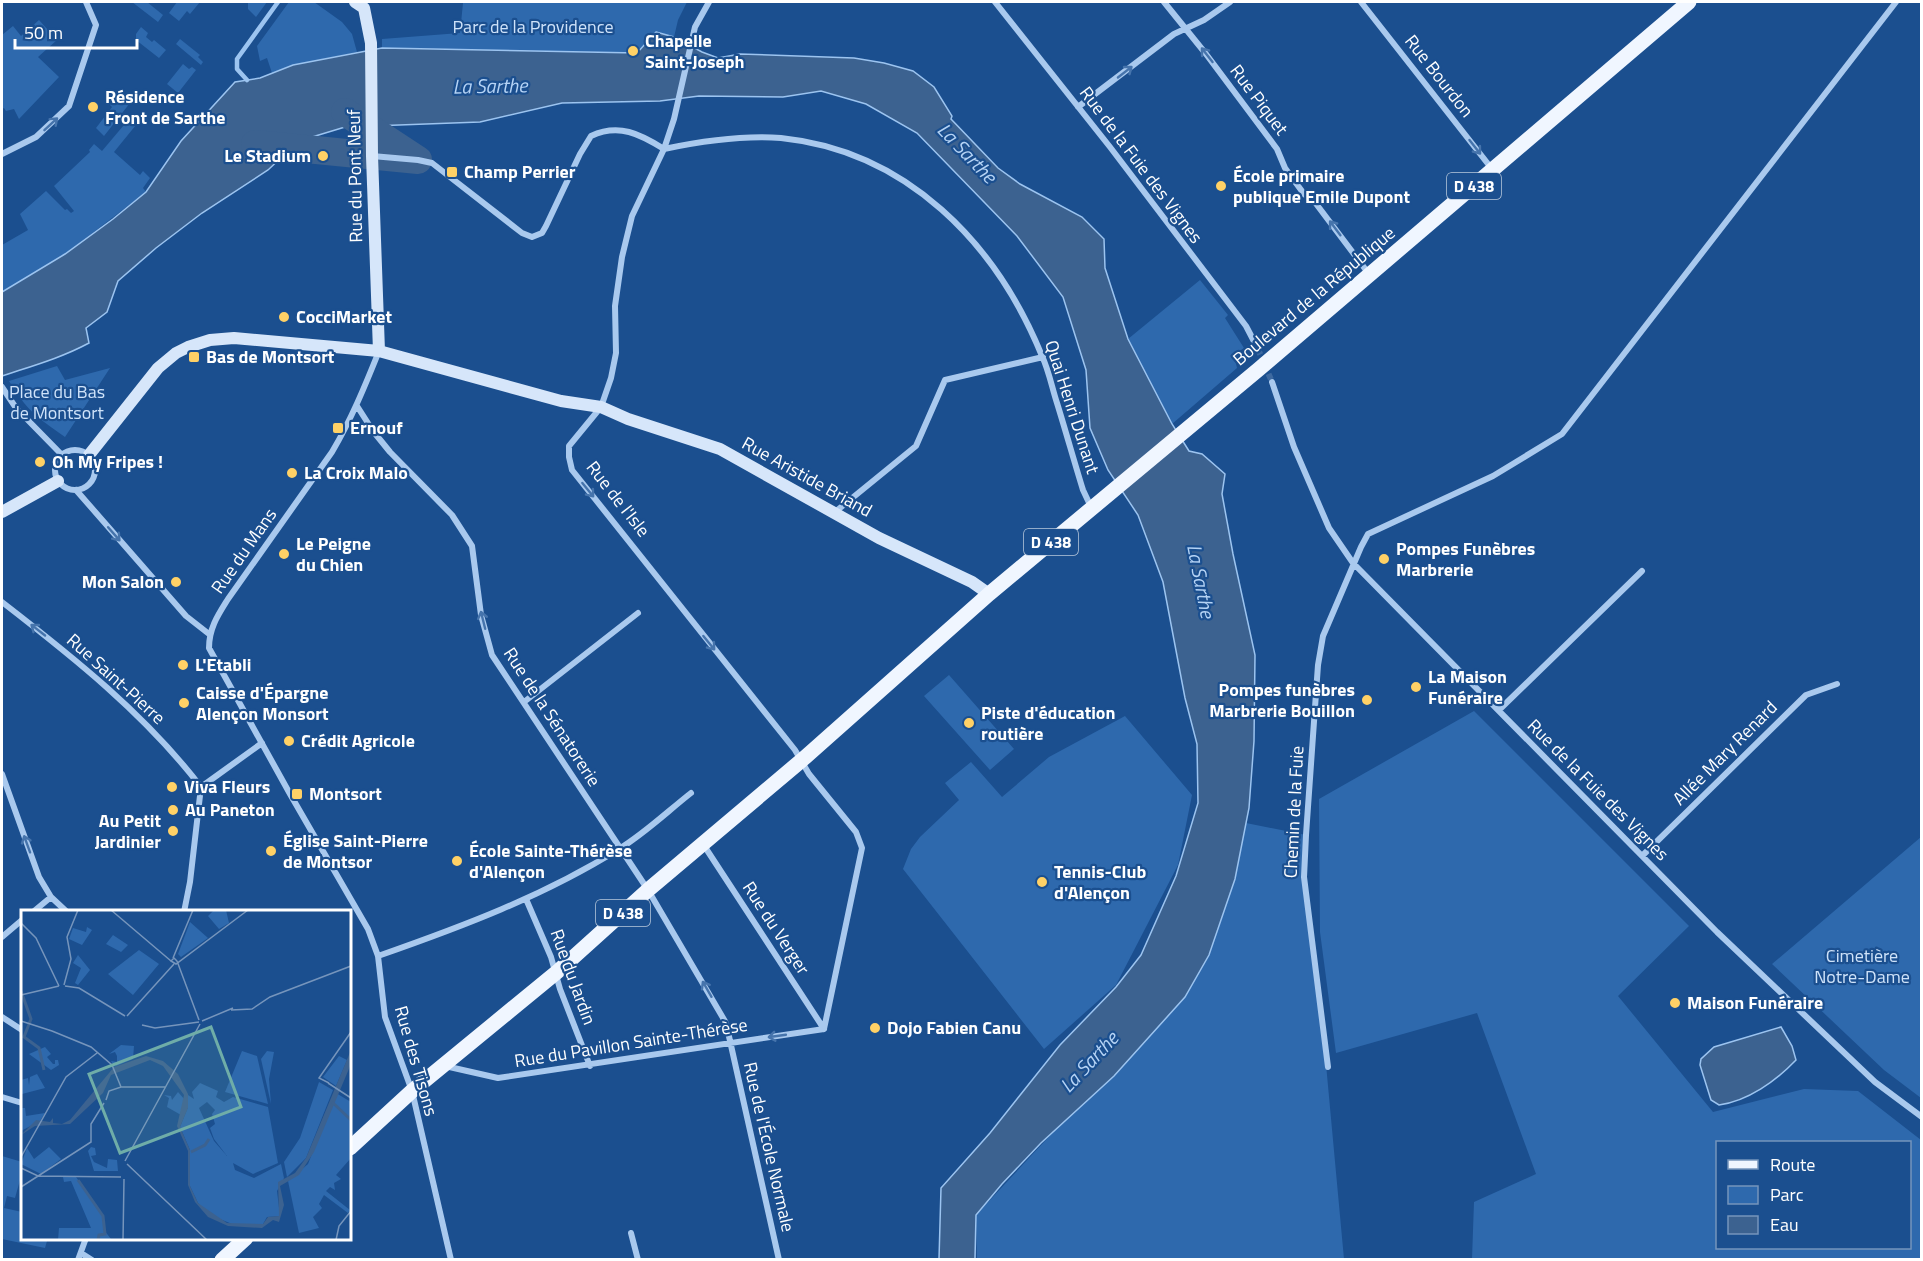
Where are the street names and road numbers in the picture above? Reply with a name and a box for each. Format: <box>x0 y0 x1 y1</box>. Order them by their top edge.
street label: Rue Bourdon <box>1398 29 1480 123</box>
street label: Rue Piquet <box>1224 59 1295 141</box>
street label: Rue de la Fuie des Vignes <box>1073 80 1210 249</box>
street label: Rue du Pont Neuf <box>340 109 369 243</box>
road number: D 438 <box>1447 173 1501 199</box>
street label: Boulevard de la République <box>1227 219 1401 372</box>
street label: Quai Henri Dunant <box>1038 337 1107 478</box>
street label: Rue Aristide Briand <box>737 430 877 524</box>
street label: Rue de l'Isle <box>580 455 657 543</box>
street label: Rue du Mans <box>204 502 283 599</box>
road number: D 438 <box>1024 529 1078 555</box>
street label: Rue Saint-Pierre <box>61 627 172 730</box>
street label: Rue de la Sénatorerie <box>497 642 608 792</box>
street label: Allée Mary Renard <box>1666 694 1783 811</box>
street label: Rue de la Fuie des Vignes <box>1521 713 1675 867</box>
street label: Chemin de la Fuie <box>1277 745 1310 879</box>
street label: Rue du Verger <box>736 876 817 980</box>
road number: D 438 <box>596 900 650 926</box>
street label: Rue du Jardin <box>544 925 603 1028</box>
street label: Rue des Tisons <box>388 1002 445 1119</box>
street label: Rue du Pavillon Sainte-Thérèse <box>512 1011 749 1074</box>
street label: Rue de l'École Normale <box>737 1059 802 1234</box>

